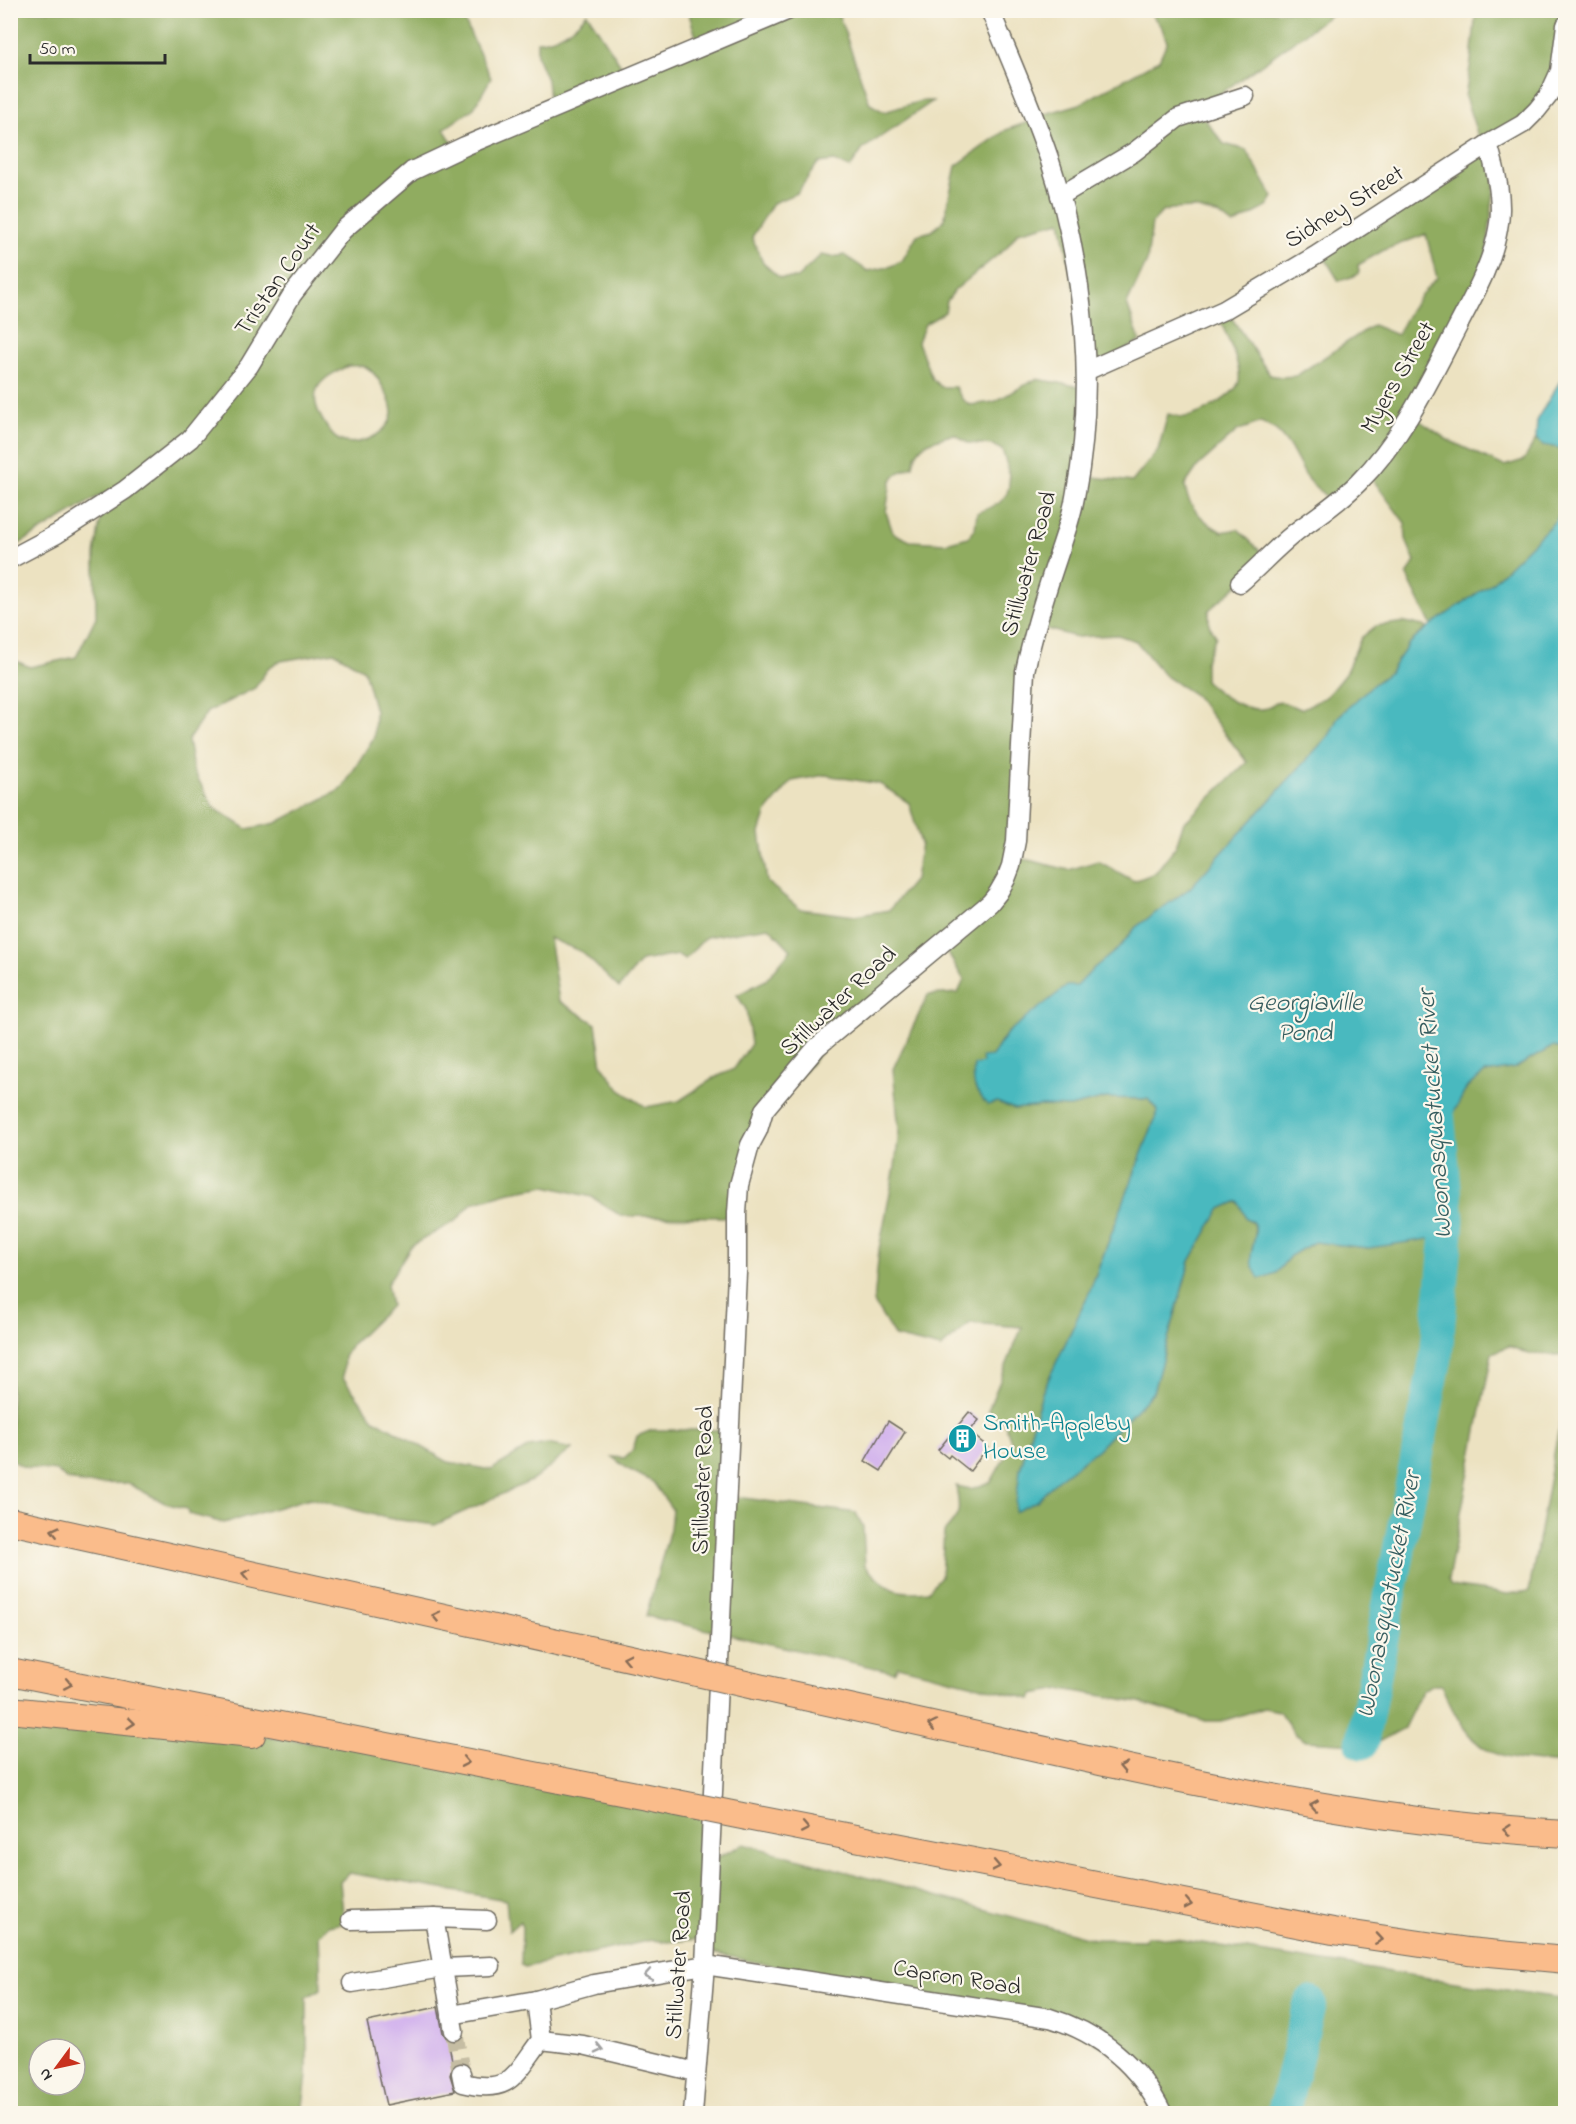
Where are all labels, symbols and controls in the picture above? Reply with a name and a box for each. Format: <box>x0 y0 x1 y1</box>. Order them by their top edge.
scale bar <box>30 27 165 65</box>
text: 50 m <box>39 37 76 63</box>
street label: Sidney Street <box>1278 157 1412 260</box>
street label: Tristan Court <box>227 216 331 344</box>
street label: Myers Street <box>1353 315 1446 441</box>
street label: Stillwater Road <box>993 487 1068 640</box>
street label: Stillwater Road <box>773 938 906 1066</box>
water label: Georgiaville Pond <box>1247 985 1364 1053</box>
water label: Woonasquatucket River <box>1408 985 1464 1240</box>
street label: Stillwater Road <box>684 1404 724 1555</box>
place label: Smith-Appleby House <box>983 1407 1131 1470</box>
building icon: Smith-Appleby House <box>946 1422 978 1454</box>
water label: Woonasquatucket River <box>1348 1466 1433 1721</box>
one-way arrow <box>51 1526 61 1539</box>
one-way arrow <box>241 1568 251 1581</box>
one-way arrow <box>431 1610 441 1623</box>
one-way arrow <box>622 1652 632 1665</box>
one-way arrow <box>63 1677 73 1690</box>
one-way arrow <box>127 1716 136 1728</box>
one-way arrow <box>927 1719 937 1732</box>
one-way arrow <box>460 1755 470 1768</box>
one-way arrow <box>1118 1761 1128 1774</box>
one-way arrow <box>1309 1799 1319 1812</box>
one-way arrow <box>800 1821 810 1834</box>
one-way arrow <box>1503 1824 1512 1837</box>
one-way arrow <box>991 1859 1001 1872</box>
street label: Stillwater Road <box>657 1889 703 2041</box>
one-way arrow <box>1182 1897 1192 1910</box>
one-way arrow <box>1374 1932 1384 1945</box>
street label: Capron Road <box>890 1952 1024 2006</box>
one-way arrow <box>643 1968 653 1981</box>
north arrow <box>27 2037 87 2097</box>
one-way arrow <box>593 2041 603 2054</box>
text: N <box>33 2063 59 2085</box>

